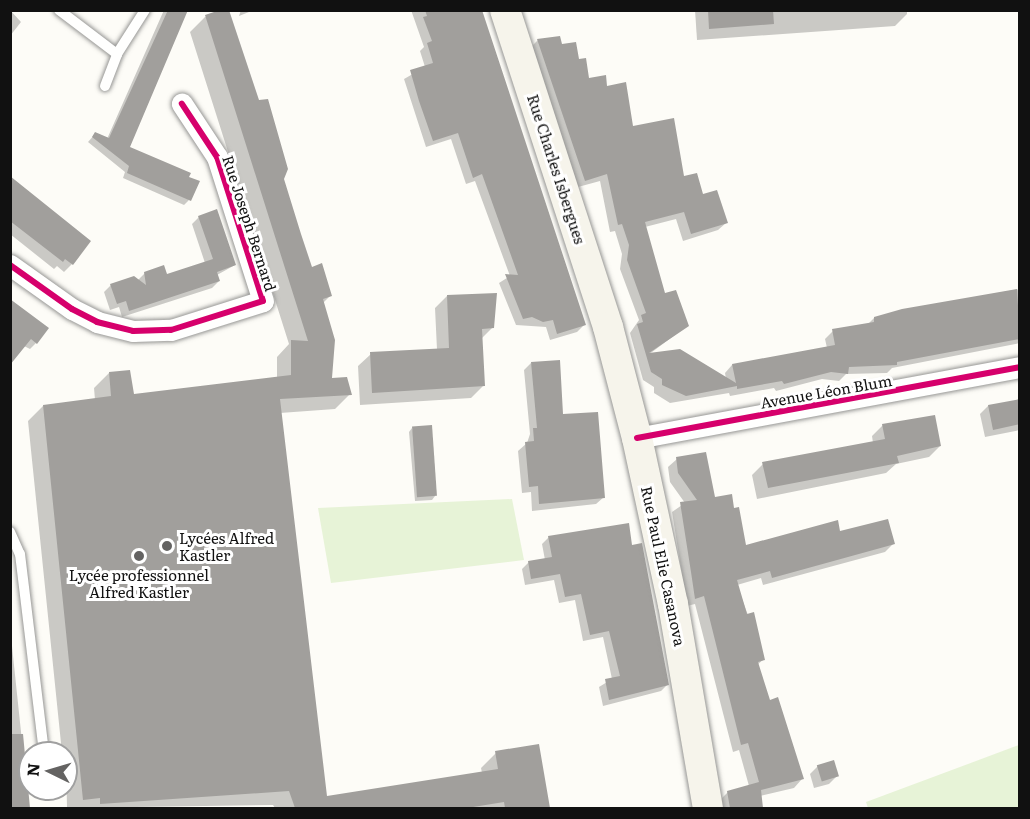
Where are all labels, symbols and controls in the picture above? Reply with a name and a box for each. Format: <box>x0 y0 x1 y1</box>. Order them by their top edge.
street label: Rue Charles Isbergues <box>524 92 590 246</box>
street label: Rue Joseph Bernard <box>220 153 280 293</box>
street label: Avenue Léon Blum <box>759 371 893 411</box>
street label: Rue Paul Elie Casanova <box>638 484 690 648</box>
place label: Lycées Alfred Kastler <box>179 528 274 563</box>
marker: Lycées Alfred Kastler <box>160 539 174 553</box>
marker: Lycée professionnel Alfred Kastler <box>132 549 146 563</box>
place label: Lycée professionnel Alfred Kastler <box>69 565 209 600</box>
north arrow <box>18 741 78 801</box>
text: N <box>20 762 45 777</box>

